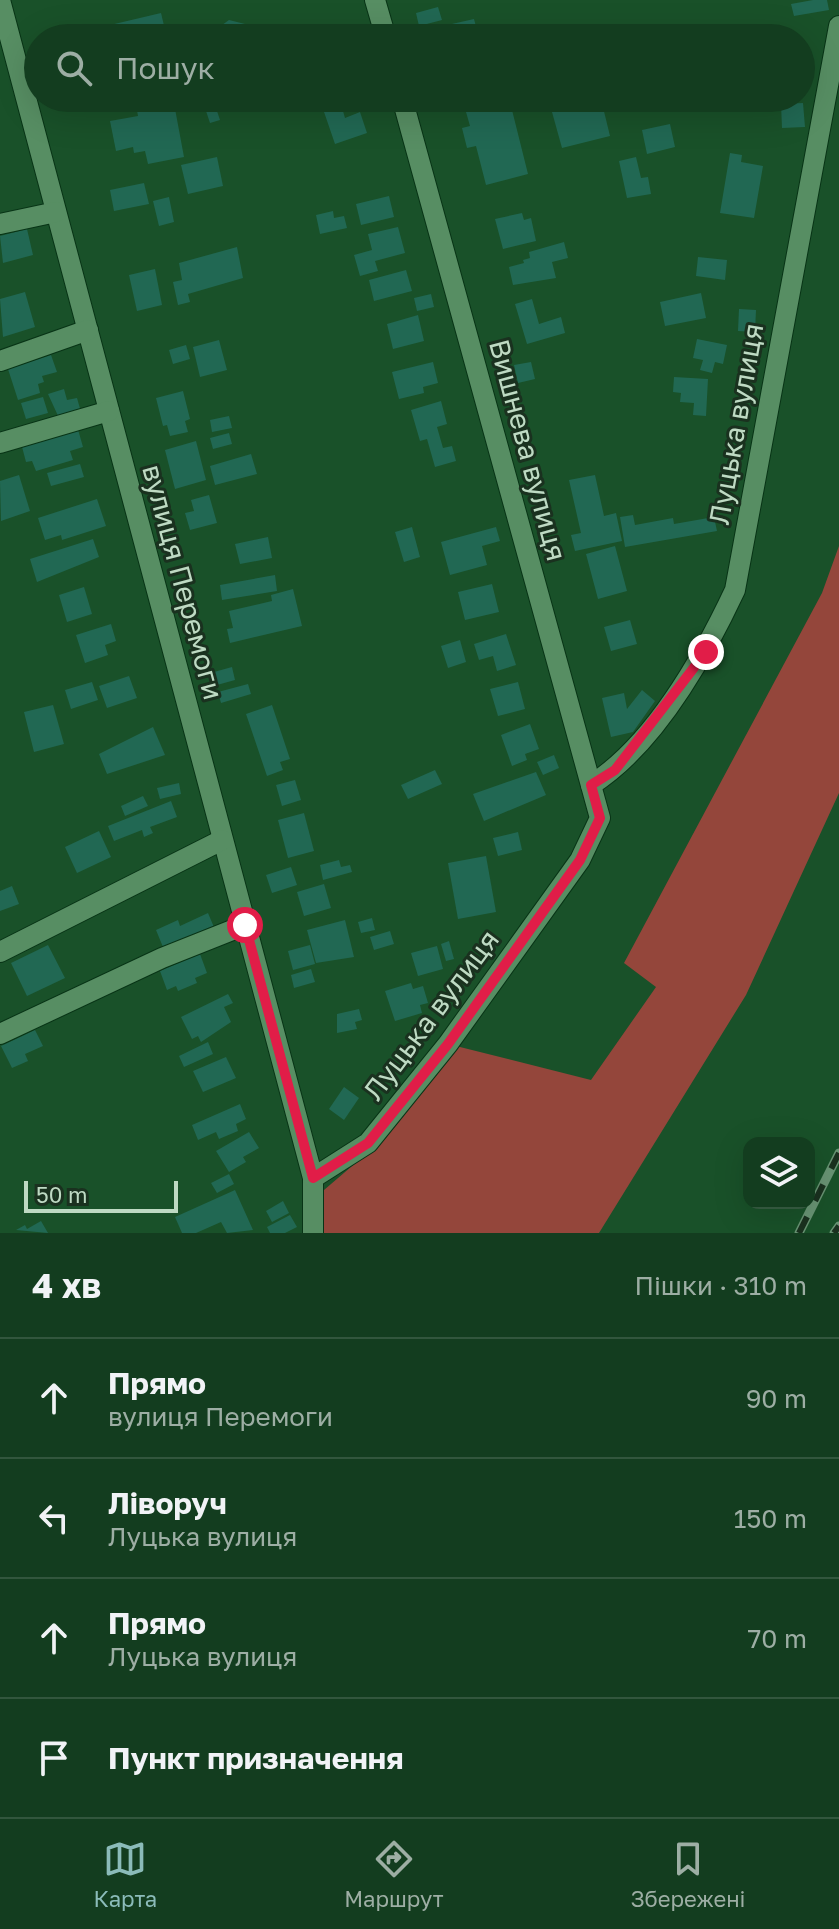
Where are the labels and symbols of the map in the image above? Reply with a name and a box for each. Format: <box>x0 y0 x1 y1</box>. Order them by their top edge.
street label: Луцька вулиця <box>702 321 769 527</box>
street label: Вишнева вулиця <box>483 336 574 564</box>
street label: вулиця Перемоги <box>136 461 231 703</box>
route end <box>688 634 724 670</box>
route start <box>227 907 263 943</box>
street label: Луцька вулиця <box>356 923 505 1106</box>
scale bar <box>24 1177 178 1213</box>

